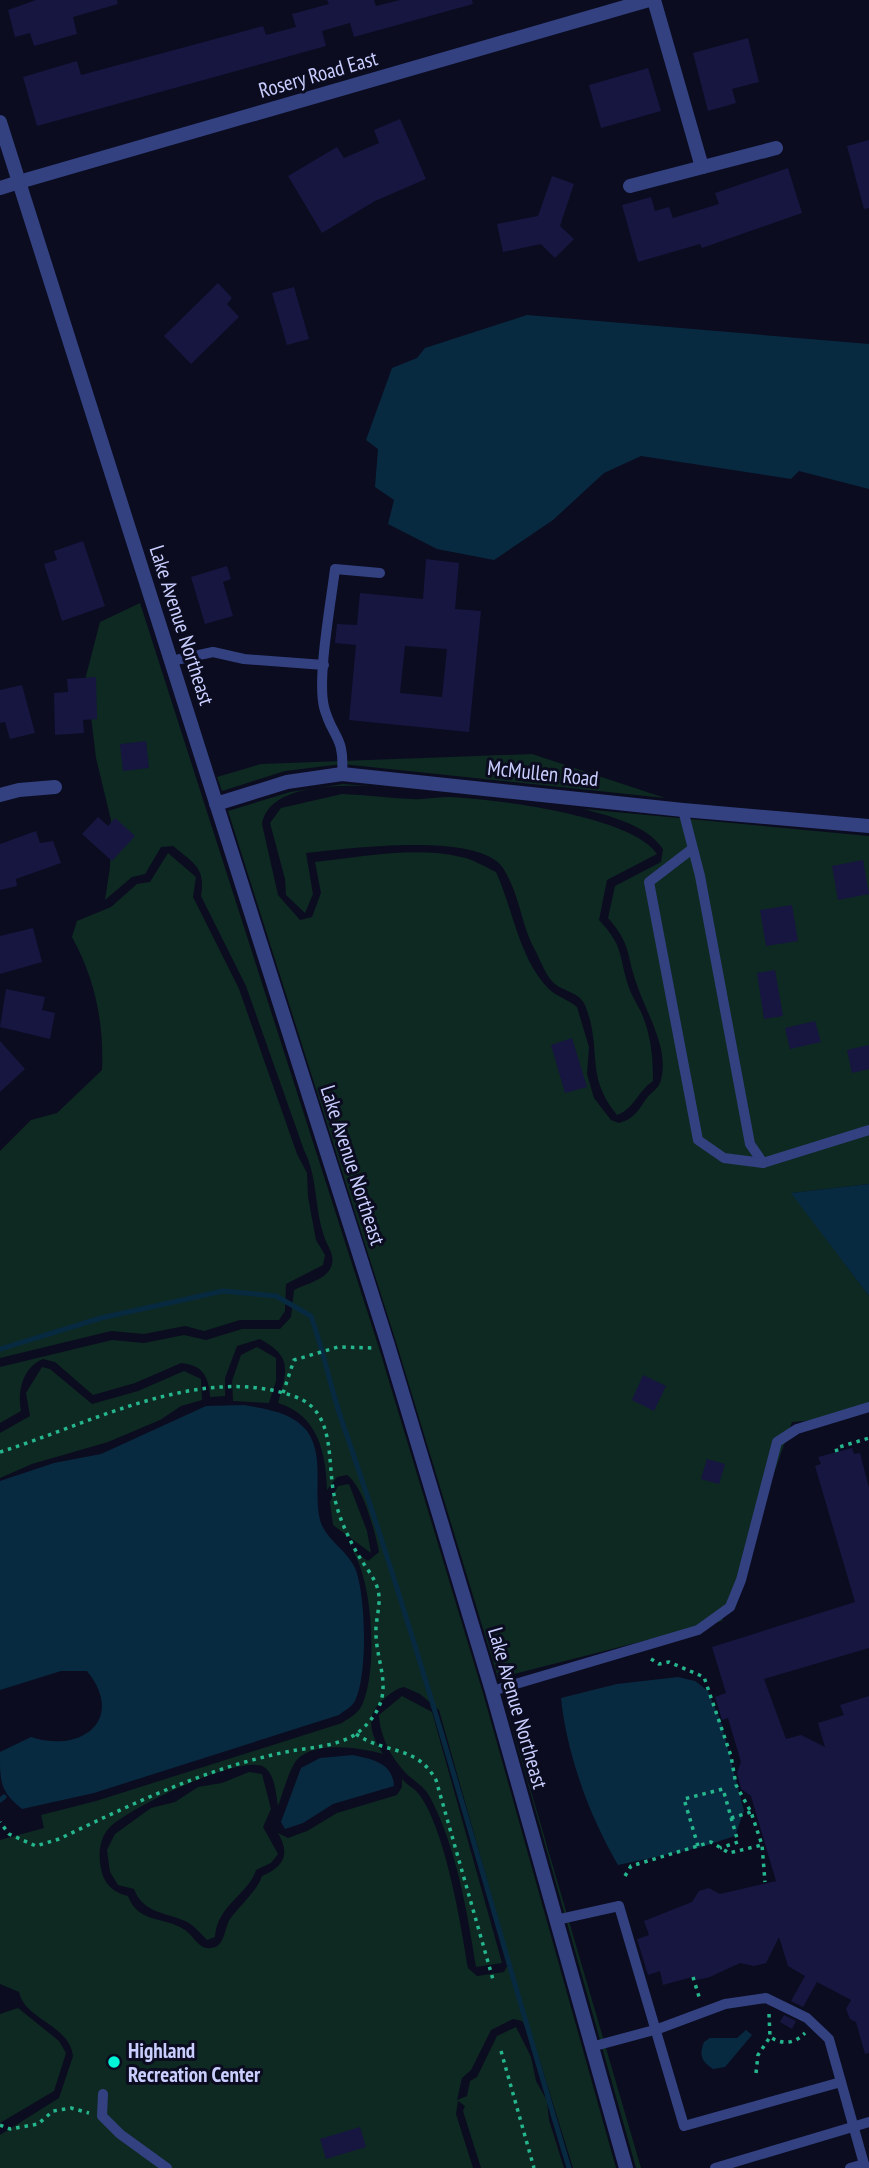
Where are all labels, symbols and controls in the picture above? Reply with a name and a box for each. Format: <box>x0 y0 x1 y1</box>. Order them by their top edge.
street label: Rosery Road East <box>256 44 381 104</box>
street label: Lake Avenue Northeast <box>143 542 221 709</box>
street label: McMullen Road <box>486 754 600 792</box>
street label: Lake Avenue Northeast <box>314 1082 392 1249</box>
street label: Lake Avenue Northeast <box>482 1624 554 1792</box>
place label: Highland Recreation Center <box>128 2037 261 2088</box>
marker: Highland Recreation Center <box>106 2054 122 2070</box>

